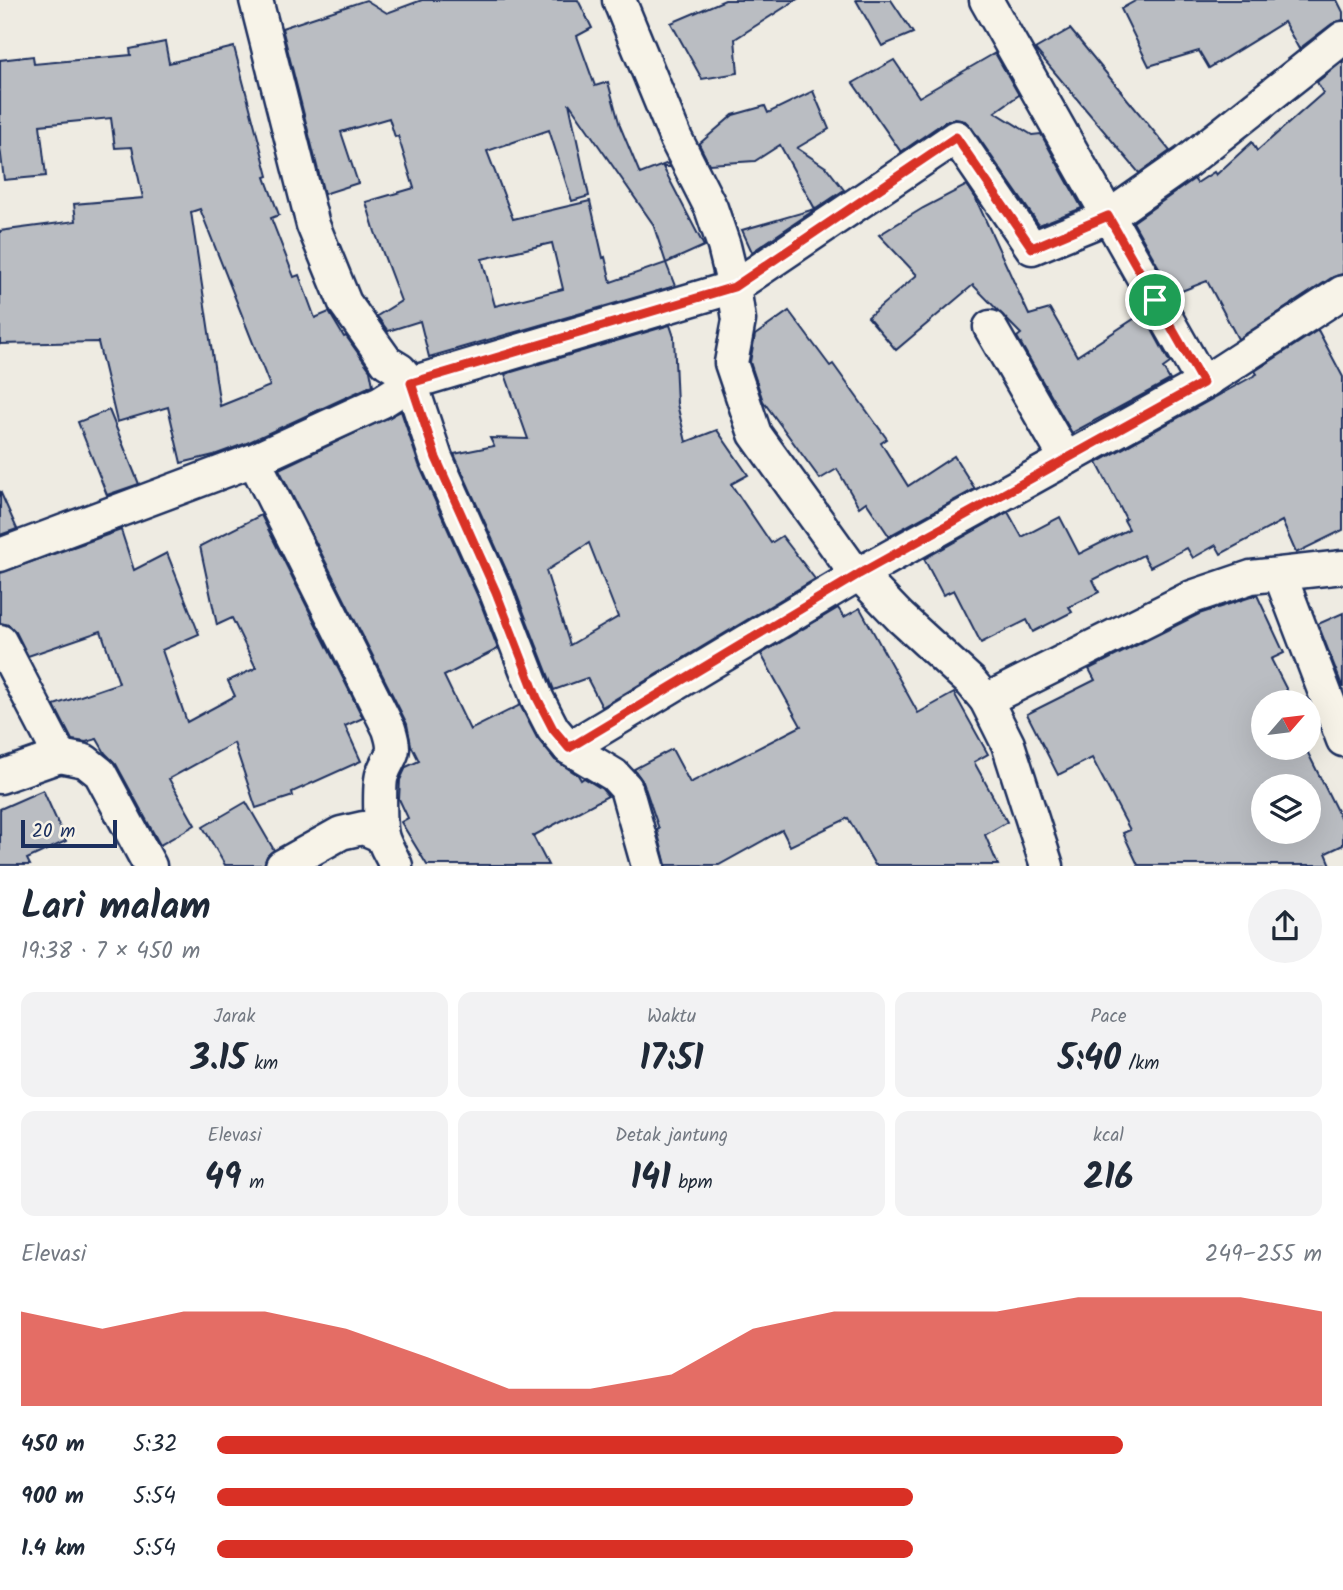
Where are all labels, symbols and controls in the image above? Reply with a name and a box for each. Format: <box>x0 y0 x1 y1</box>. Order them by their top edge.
pin <box>1125 270 1185 330</box>
icon: arrive <box>1136 281 1174 319</box>
north arrow <box>1251 690 1321 760</box>
map controls <box>1251 690 1321 844</box>
button: layers <box>1251 774 1321 844</box>
scale bar <box>21 816 117 848</box>
text: 20 m <box>32 817 75 847</box>
text: Lari malam <box>21 878 211 938</box>
button: share <box>1248 889 1322 963</box>
text: 19:38 · 7 × 450 m <box>21 934 200 970</box>
text: Jarak <box>214 1002 255 1032</box>
text: Waktu <box>647 1002 696 1032</box>
text: Pace <box>1090 1002 1127 1032</box>
text: 3.15 <box>191 1032 247 1088</box>
text: 17:51 <box>640 1032 703 1088</box>
text: 5:40 <box>1058 1032 1121 1088</box>
text: km <box>247 1049 278 1079</box>
text: /km <box>1121 1049 1159 1079</box>
text: Elevasi <box>208 1121 261 1151</box>
text: Detak jantung <box>615 1121 728 1151</box>
text: kcal <box>1093 1121 1124 1151</box>
text: 49 <box>205 1151 242 1207</box>
text: 141 <box>630 1151 671 1207</box>
text: 216 <box>1084 1151 1133 1207</box>
text: m <box>242 1168 264 1198</box>
text: bpm <box>671 1168 713 1198</box>
text: Elevasi <box>21 1237 86 1273</box>
text: 249–255 m <box>1205 1237 1322 1273</box>
text: 450 m <box>21 1427 85 1463</box>
text: 5:32 <box>133 1427 178 1463</box>
text: 900 m <box>21 1479 84 1515</box>
text: 5:54 <box>133 1479 176 1515</box>
text: 1.4 km <box>21 1531 85 1567</box>
text: 5:54 <box>133 1531 176 1567</box>

